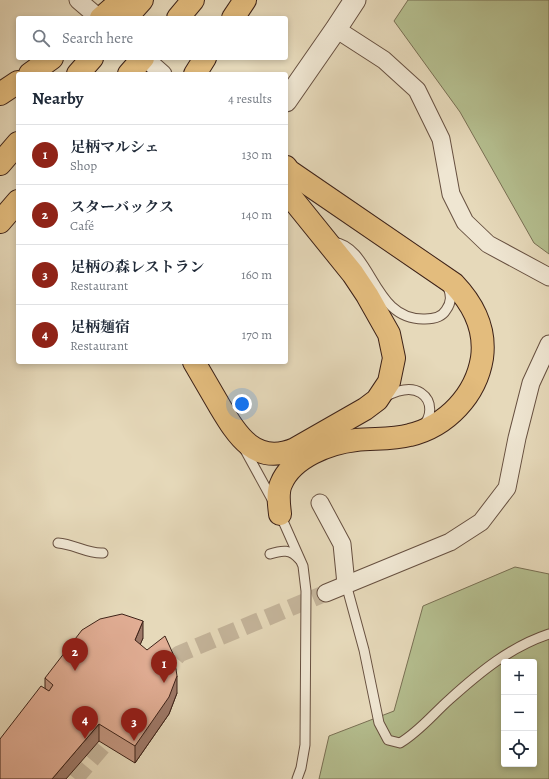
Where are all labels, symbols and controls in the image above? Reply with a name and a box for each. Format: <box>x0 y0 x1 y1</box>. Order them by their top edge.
search box <box>16 16 288 60</box>
icon: search <box>30 27 52 49</box>
text: Search here <box>62 28 133 48</box>
text: Nearby <box>32 87 83 110</box>
text: 4 results <box>228 90 272 107</box>
text: 足柄マルシェ <box>70 137 159 157</box>
text: 1 <box>43 146 47 163</box>
text: 130 m <box>242 146 272 163</box>
text: Shop <box>70 157 97 174</box>
text: スターバックス <box>70 197 174 217</box>
text: 2 <box>42 206 48 223</box>
text: 140 m <box>241 206 272 223</box>
text: Café <box>70 217 94 234</box>
text: 足柄の森レストラン <box>70 257 205 277</box>
text: 3 <box>42 266 48 283</box>
text: 160 m <box>241 266 272 283</box>
text: Restaurant <box>70 277 128 294</box>
text: 足柄麺宿 <box>70 317 130 337</box>
text: 4 <box>42 326 48 343</box>
text: 170 m <box>242 326 272 343</box>
text: Restaurant <box>70 337 128 354</box>
your location <box>232 394 252 414</box>
pin: 2 <box>62 638 88 671</box>
pin: 1 <box>151 650 177 683</box>
map controls <box>501 659 537 767</box>
button: + <box>501 659 537 695</box>
button: − <box>501 695 537 731</box>
pin: 4 <box>72 706 98 739</box>
pin: 3 <box>121 708 147 741</box>
button: locate <box>501 731 537 767</box>

